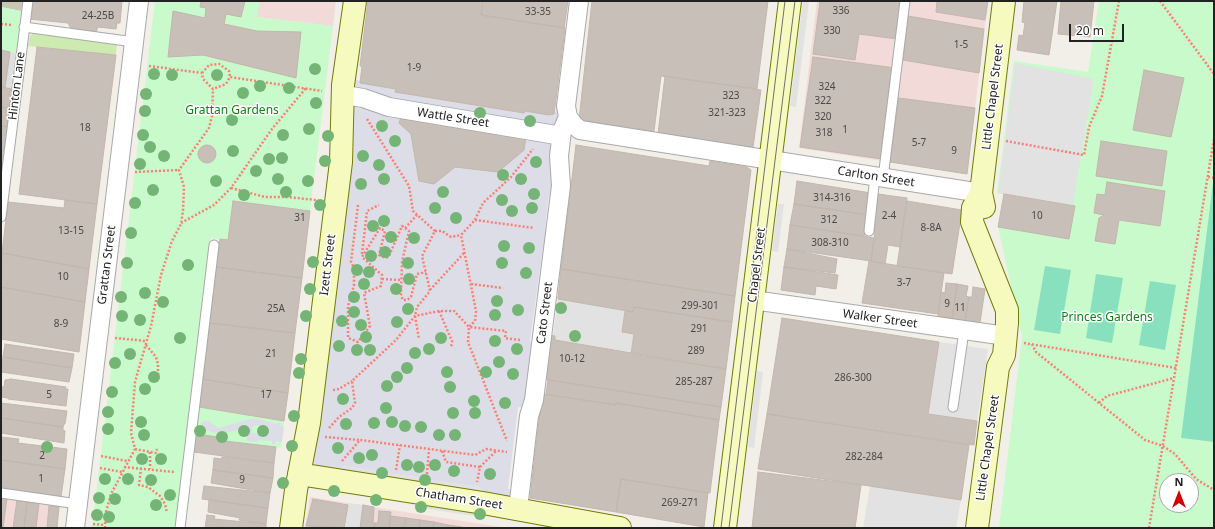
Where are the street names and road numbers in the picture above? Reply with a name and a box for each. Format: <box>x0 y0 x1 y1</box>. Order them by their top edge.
street label: Little Chapel Street <box>979 43 1007 151</box>
street label: Hinton Lane <box>6 51 28 121</box>
street label: Wattle Street <box>416 105 490 131</box>
street label: Carlton Street <box>836 164 916 190</box>
street label: Grattan Street <box>95 225 119 305</box>
street label: Chapel Street <box>745 227 769 303</box>
street label: Izett Street <box>317 233 339 297</box>
street label: Cato Street <box>534 281 556 345</box>
street label: Walker Street <box>842 307 918 331</box>
street label: Little Chapel Street <box>973 394 1003 502</box>
street label: Chatham Street <box>414 485 504 513</box>

